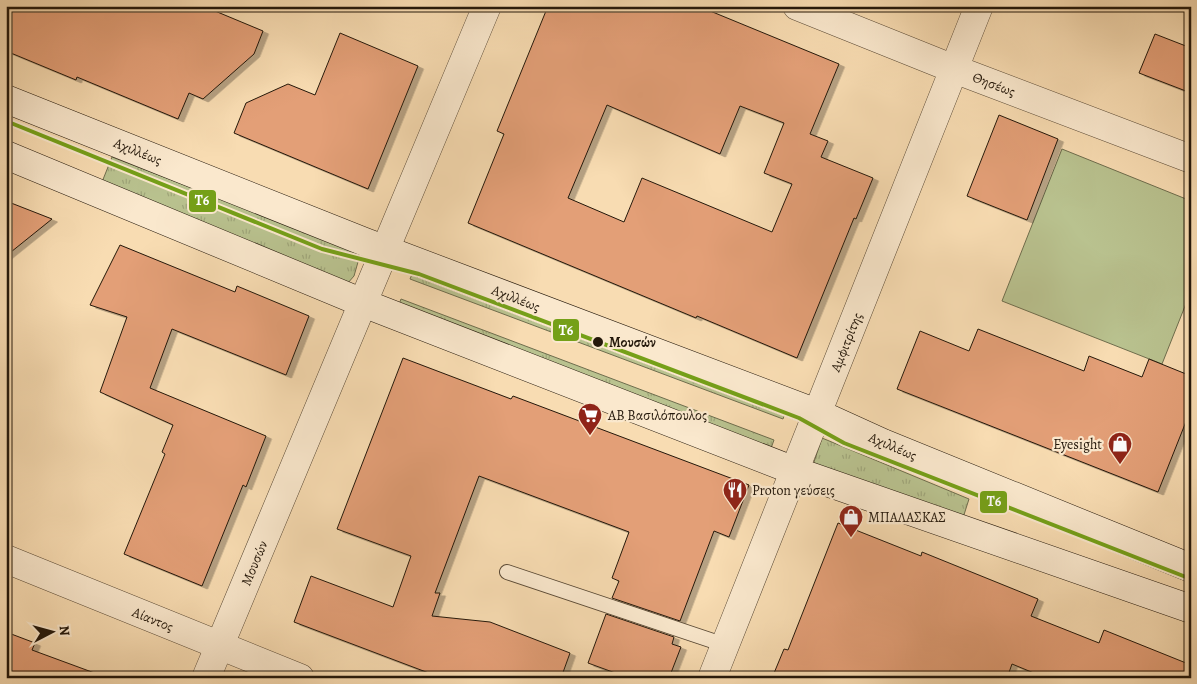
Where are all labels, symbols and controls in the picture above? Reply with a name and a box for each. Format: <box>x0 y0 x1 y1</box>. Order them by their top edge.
street label: Θησέως <box>970 68 1018 101</box>
street label: Αχιλλέως <box>110 133 165 170</box>
line badge: Τ6 <box>188 189 217 213</box>
text: Τ6 <box>195 191 210 210</box>
street label: Αχιλλέως <box>488 280 543 316</box>
street label: Αμφιτρίτης <box>826 310 867 376</box>
line badge: Τ6 <box>552 318 580 342</box>
text: Τ6 <box>559 321 574 340</box>
place label: Μουσών <box>609 333 656 352</box>
marker: Μουσών <box>591 335 605 349</box>
supermarket icon: ΑΒ Βασιλόπουλος <box>577 402 603 436</box>
place label: ΑΒ Βασιλόπουλος <box>607 406 707 425</box>
street label: Αχιλλέως <box>865 427 920 465</box>
shop icon: Eyesight <box>1107 431 1133 465</box>
place label: Eyesight <box>1053 435 1102 454</box>
restaurant icon: Proton γεύσεις <box>722 477 748 511</box>
place label: Proton γεύσεις <box>752 481 835 500</box>
line badge: Τ6 <box>979 490 1008 514</box>
text: Τ6 <box>987 492 1002 511</box>
shop icon: ΜΠΑΛΑΣΚΑΣ <box>838 504 864 538</box>
place label: ΜΠΑΛΑΣΚΑΣ <box>868 508 946 527</box>
street label: Μουσών <box>236 538 273 589</box>
street label: Αίαντος <box>128 602 176 636</box>
north arrow <box>28 606 78 656</box>
text: N <box>54 625 74 637</box>

